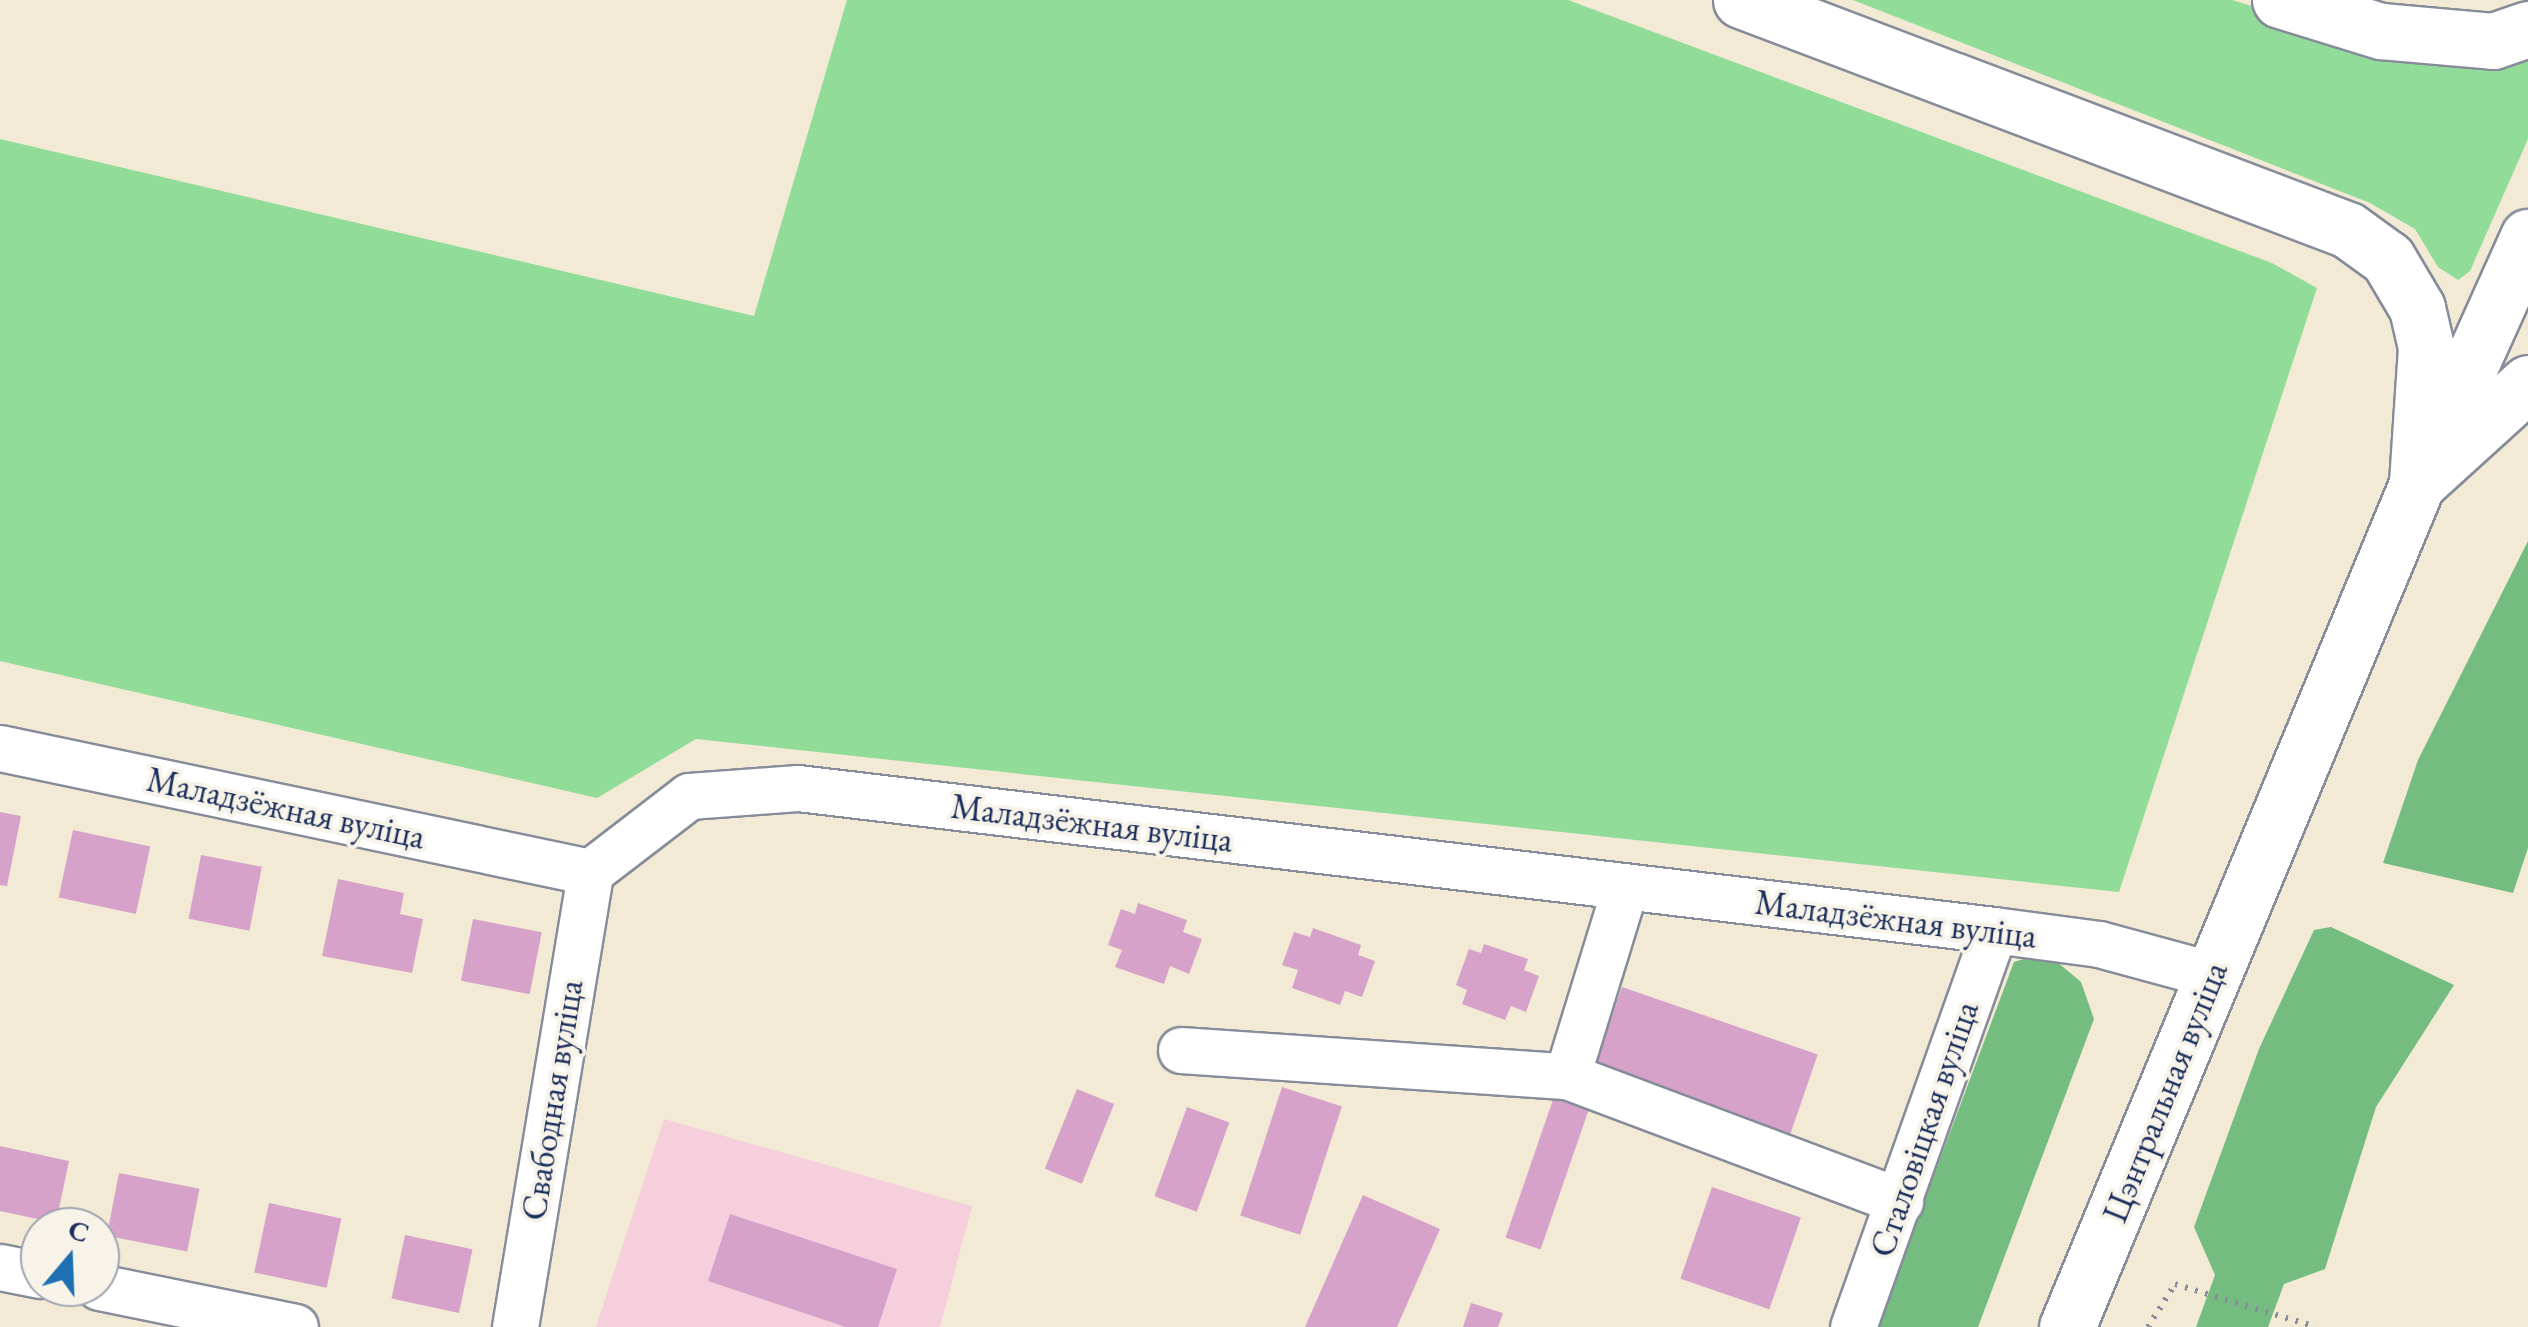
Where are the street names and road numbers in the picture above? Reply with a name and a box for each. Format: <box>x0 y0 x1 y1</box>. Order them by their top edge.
street label: Маладзёжная вуліца <box>143 758 429 858</box>
street label: Маладзёжная вуліца <box>949 785 1235 861</box>
street label: Маладзёжная вуліца <box>1753 881 2039 957</box>
street label: Цэнтральная вуліца <box>2094 956 2236 1228</box>
street label: Свабодная вуліца <box>512 977 592 1223</box>
street label: Сталовіцкая вуліца <box>1861 996 1987 1262</box>

